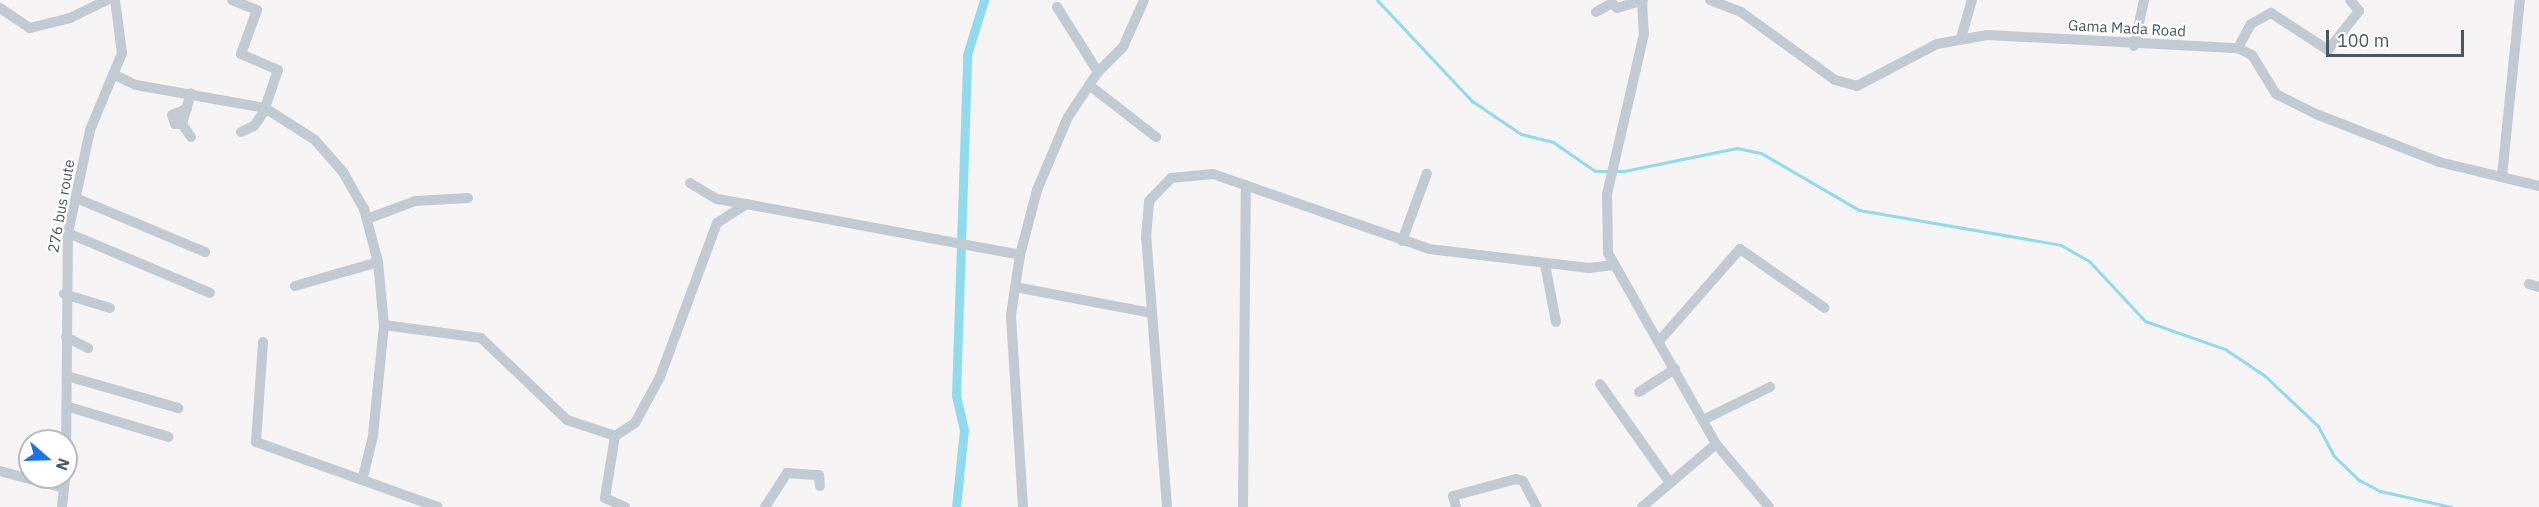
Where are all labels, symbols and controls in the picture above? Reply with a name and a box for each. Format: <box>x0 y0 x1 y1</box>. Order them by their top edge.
street label: Gama Mada Road <box>2068 16 2186 40</box>
scale bar <box>2329 18 2467 56</box>
text: 100 m <box>2337 29 2389 52</box>
street label: 276 bus route <box>44 158 78 254</box>
north arrow <box>18 429 78 489</box>
text: N <box>52 456 74 473</box>

